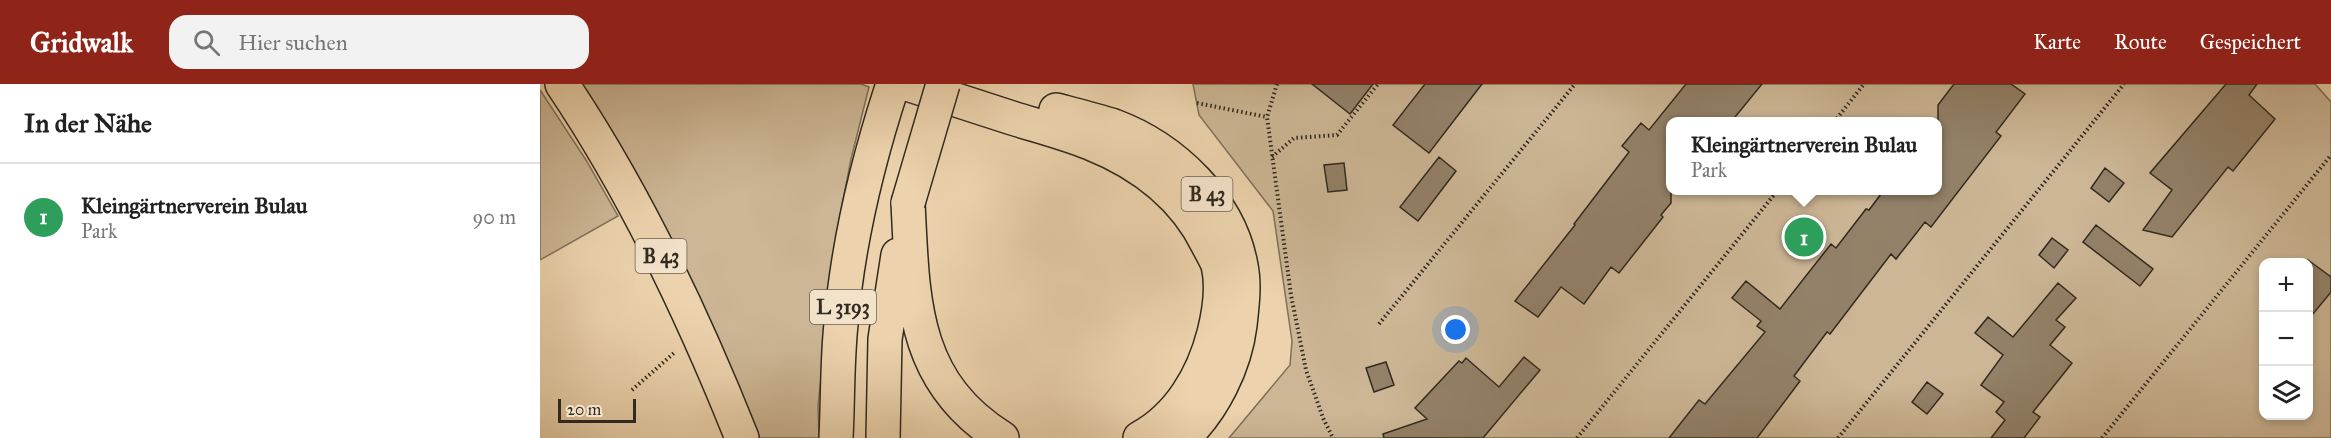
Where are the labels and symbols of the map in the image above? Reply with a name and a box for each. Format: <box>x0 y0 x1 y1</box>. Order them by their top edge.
road number: B 43 <box>1182 177 1232 211</box>
pin: 1 <box>1784 214 1824 260</box>
road number: B 43 <box>636 239 686 273</box>
road number: L 3193 <box>810 290 876 324</box>
your location <box>1441 315 1470 344</box>
scale bar <box>558 396 636 424</box>

